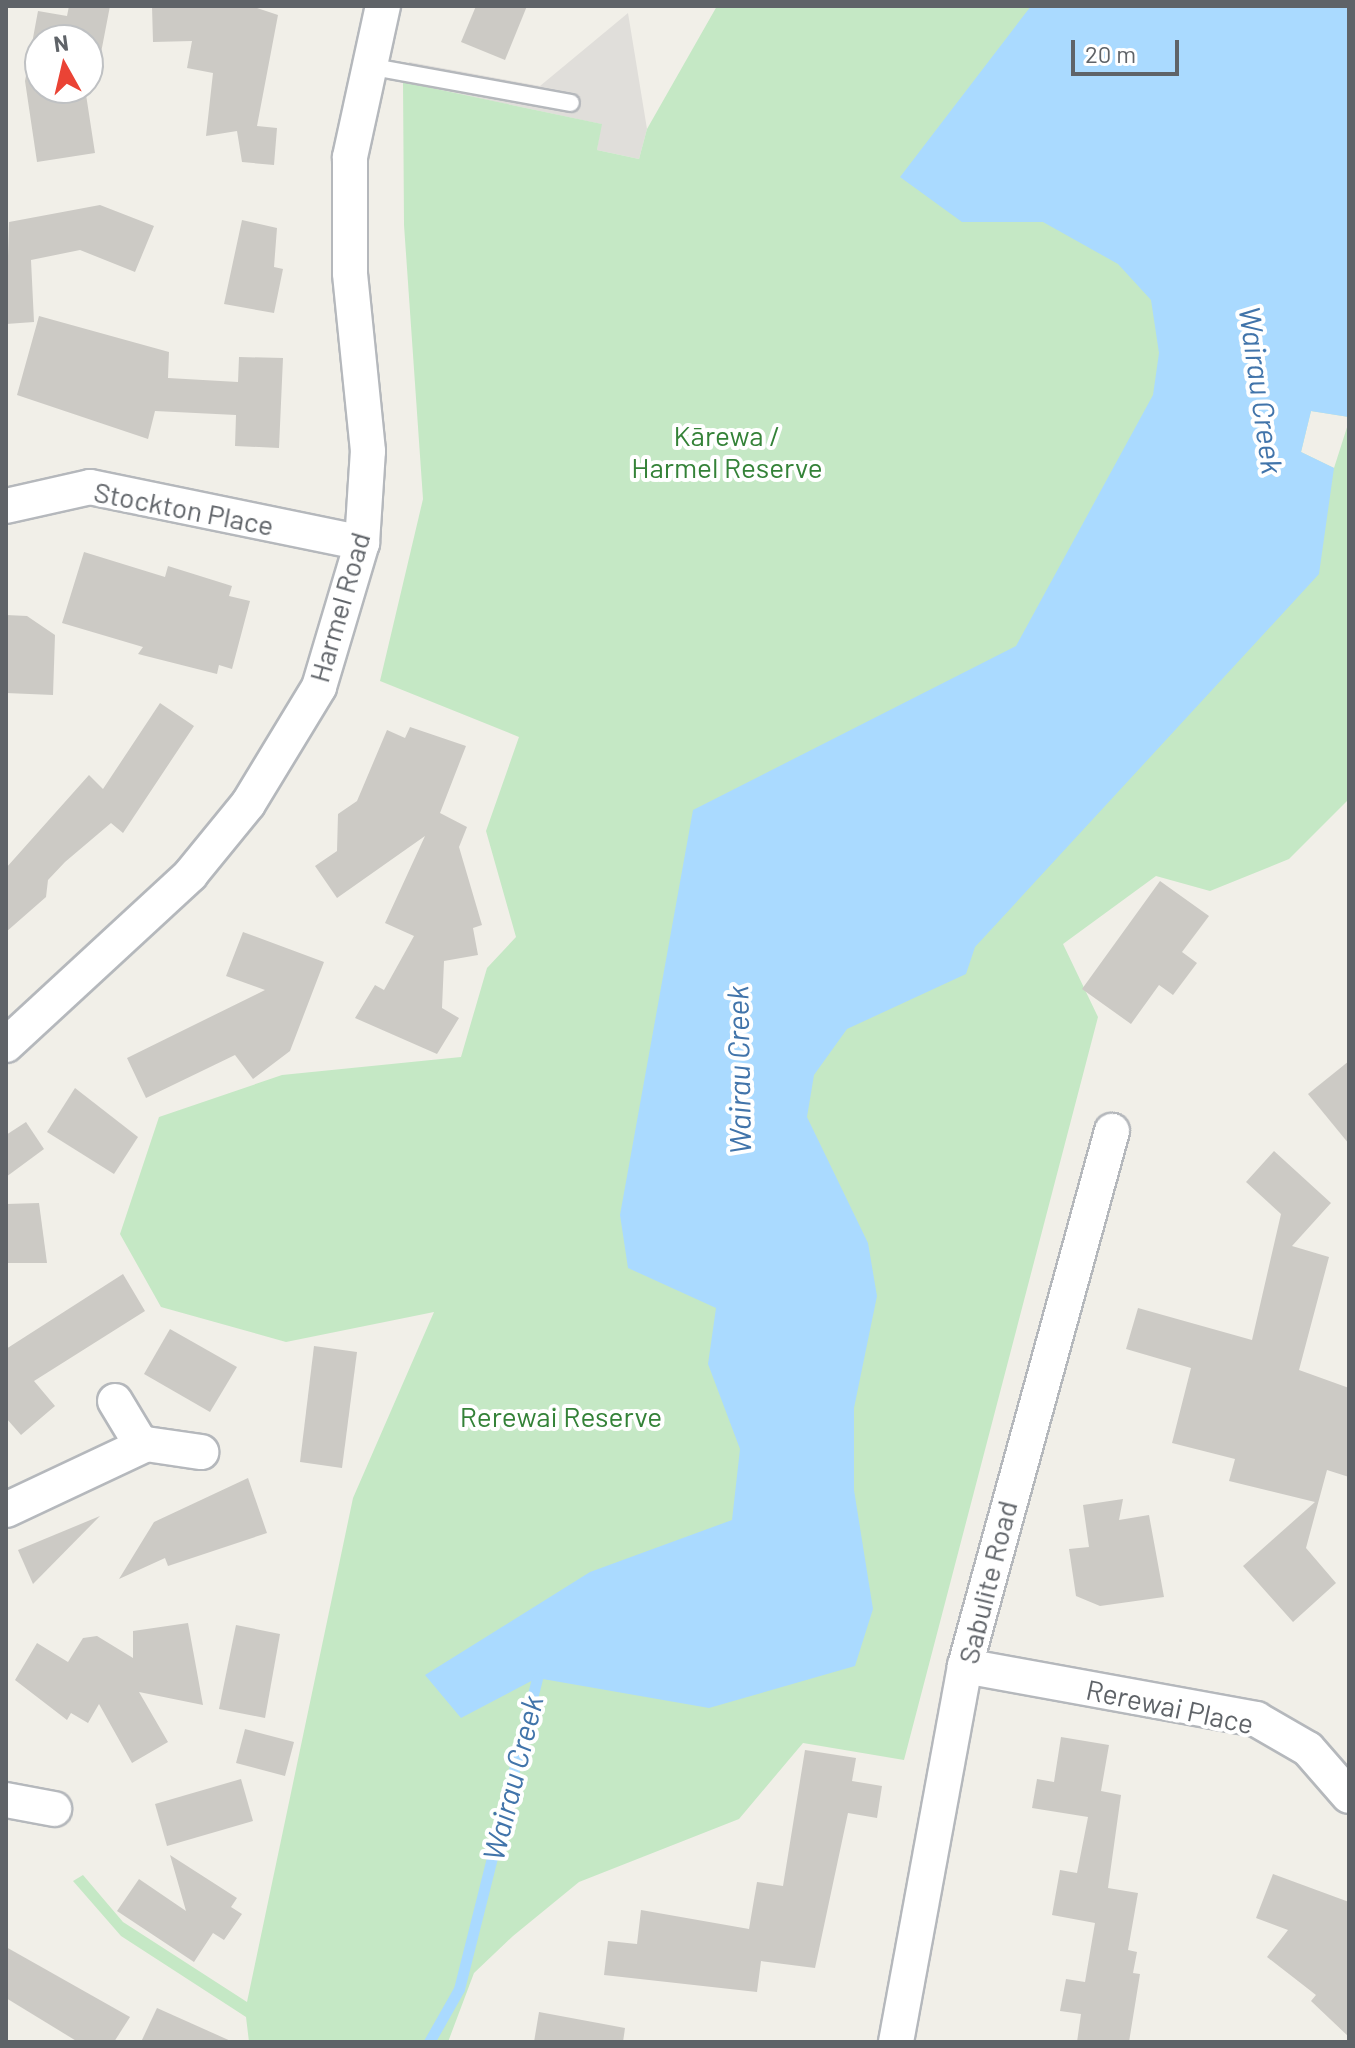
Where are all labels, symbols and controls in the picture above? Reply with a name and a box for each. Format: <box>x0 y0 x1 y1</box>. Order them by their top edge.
north arrow <box>24 24 104 104</box>
scale bar <box>1075 24 1183 74</box>
text: N <box>52 28 70 56</box>
text: 20 m <box>1085 39 1136 68</box>
water label: Wairau Creek <box>1232 304 1292 476</box>
park label: Kārewa / Harmel Reserve <box>631 418 823 484</box>
street label: Stockton Place <box>91 474 277 542</box>
street label: Harmel Road <box>302 528 376 686</box>
water label: Wairau Creek <box>719 985 757 1155</box>
park label: Rerewai Reserve <box>460 1399 662 1433</box>
street label: Sabulite Road <box>951 1497 1023 1667</box>
street label: Rerewai Place <box>1083 1672 1257 1740</box>
water label: Wairau Creek <box>474 1692 550 1864</box>

